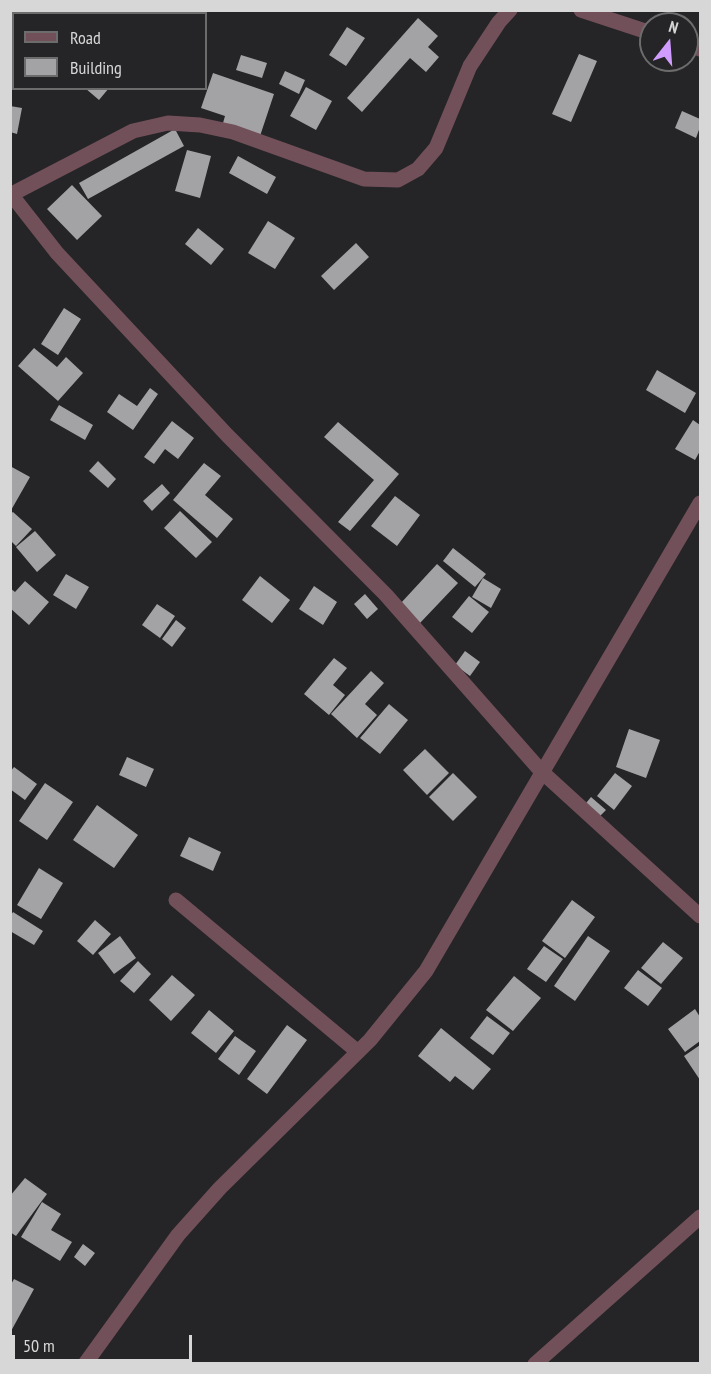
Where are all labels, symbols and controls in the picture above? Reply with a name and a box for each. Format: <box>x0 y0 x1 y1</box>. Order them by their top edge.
legend <box>12 12 207 90</box>
north arrow <box>639 12 699 72</box>
text: N <box>667 16 681 38</box>
text: Road <box>70 26 101 49</box>
text: Building <box>70 56 122 79</box>
scale bar <box>15 1323 195 1361</box>
text: 50 m <box>23 1334 55 1357</box>

